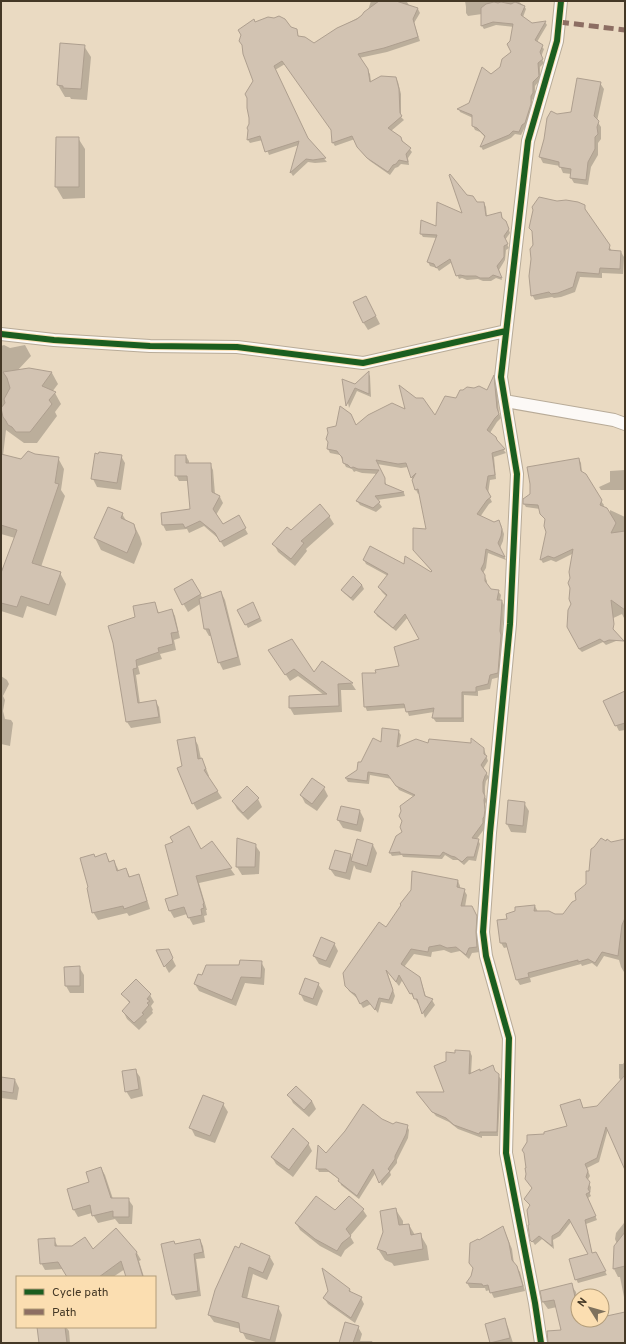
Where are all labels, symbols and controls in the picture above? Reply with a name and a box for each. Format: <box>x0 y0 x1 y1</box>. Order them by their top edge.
legend <box>16 1276 156 1328</box>
text: Cycle path <box>52 1285 109 1301</box>
north arrow <box>570 1288 610 1328</box>
text: N <box>575 1295 591 1310</box>
text: Path <box>52 1305 77 1321</box>

